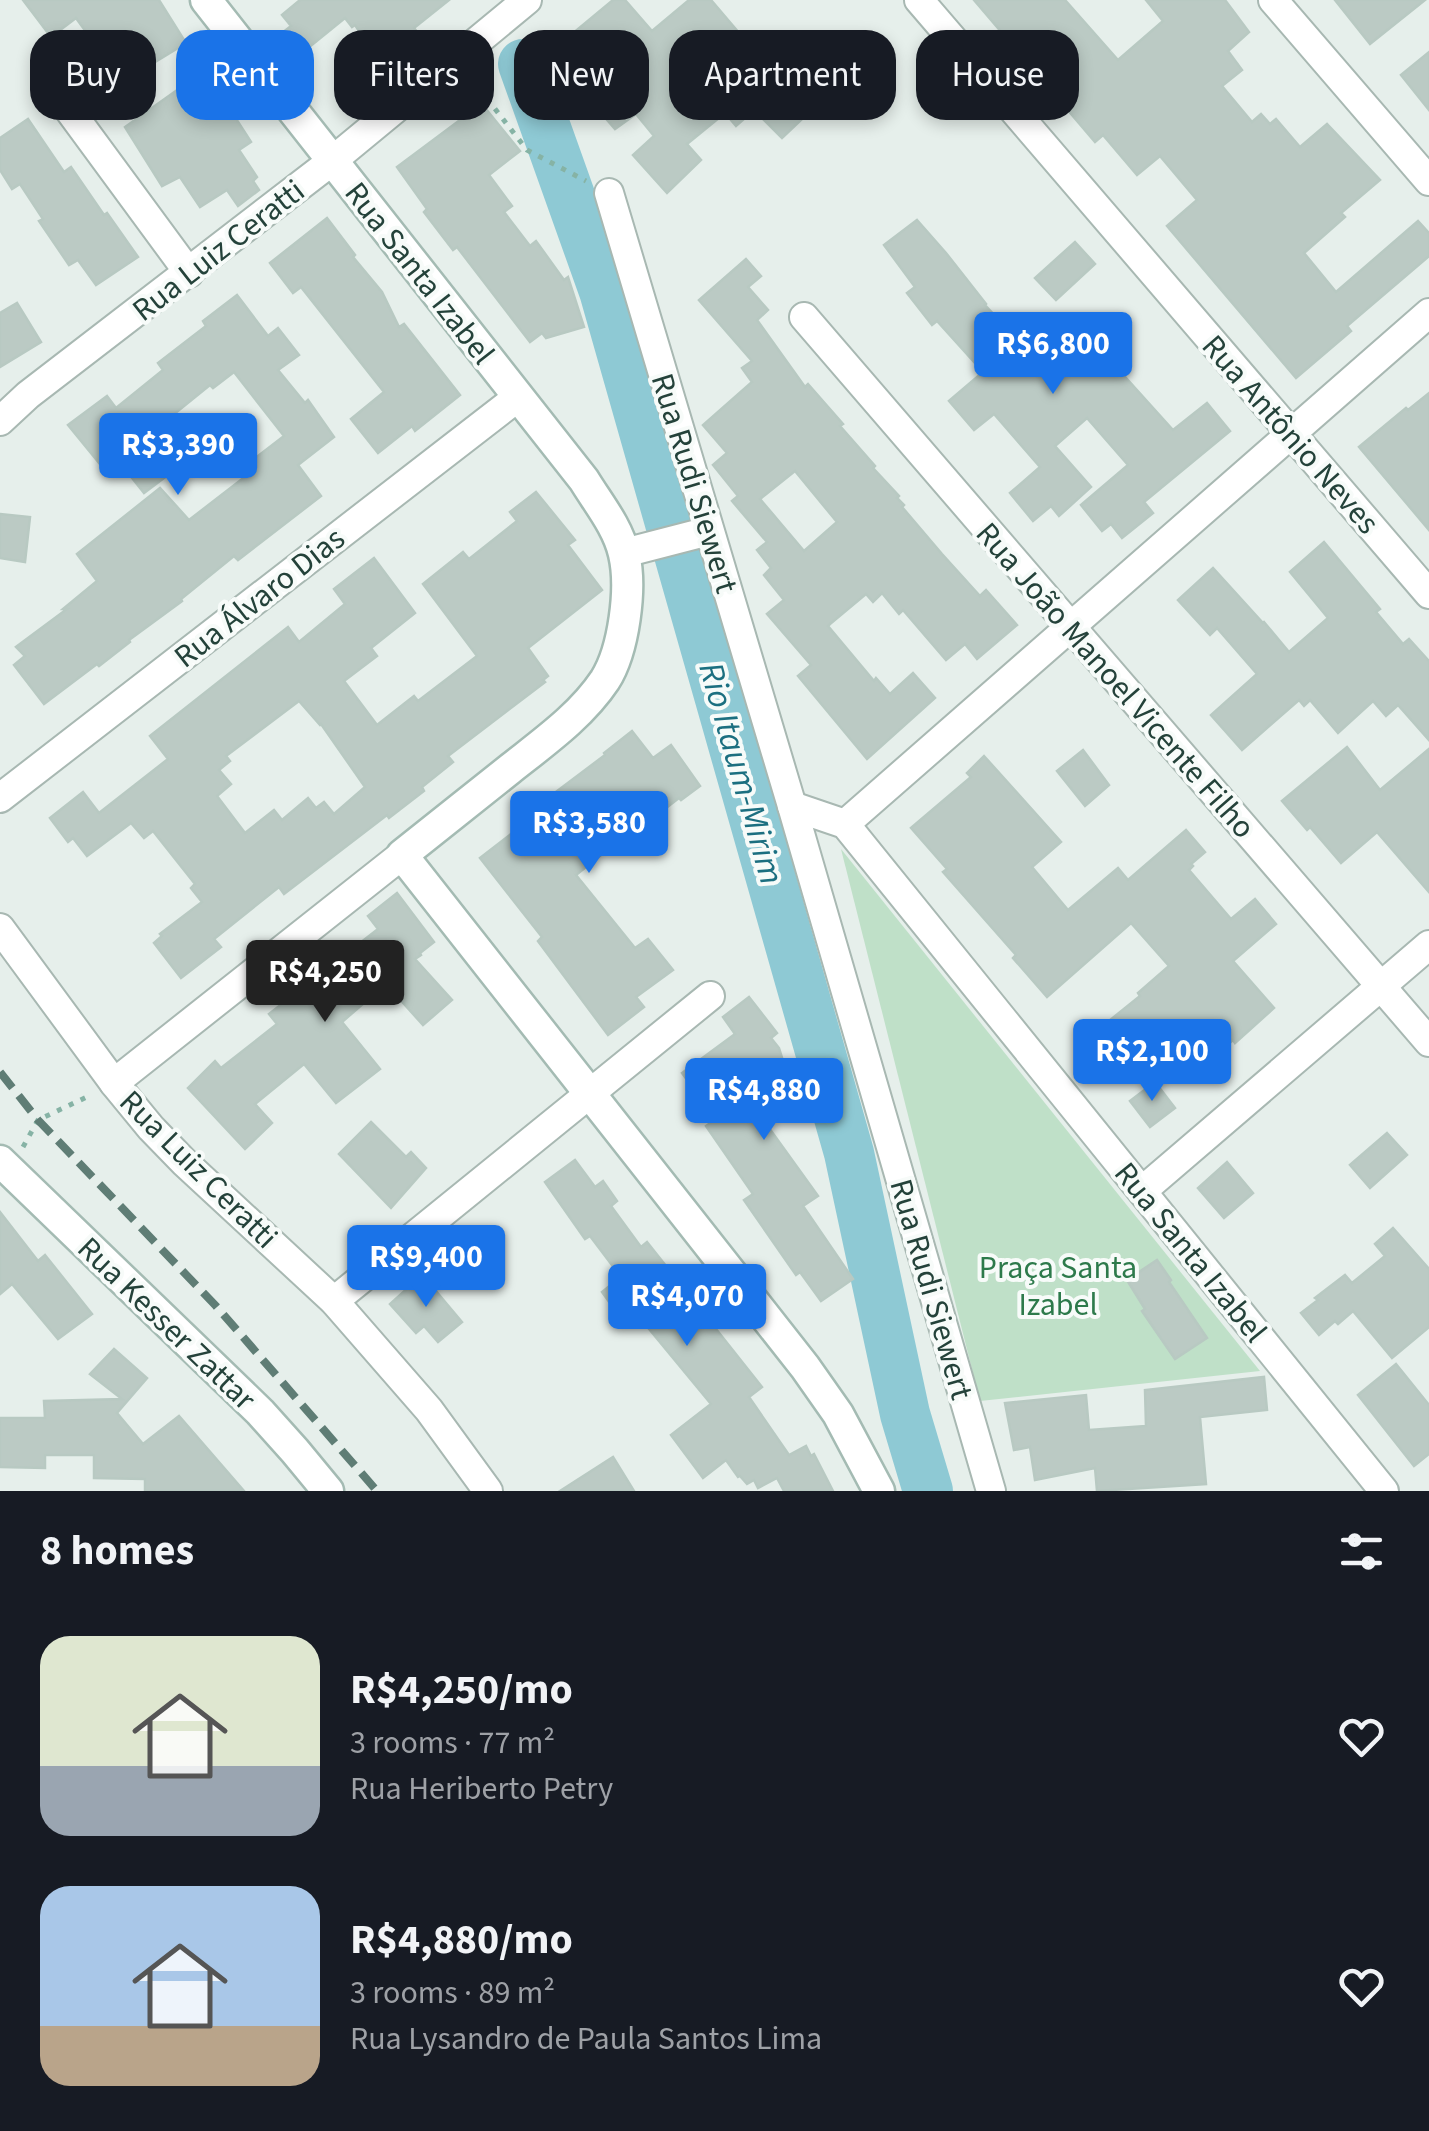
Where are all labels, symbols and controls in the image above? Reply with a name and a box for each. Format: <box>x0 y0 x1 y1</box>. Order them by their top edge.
chip: Buy <box>30 30 156 120</box>
chip: Rent <box>176 30 314 120</box>
chip: Filters <box>334 30 494 120</box>
chip: New <box>514 30 649 120</box>
chip: Apartment <box>669 30 896 120</box>
chip: House <box>916 30 1079 120</box>
street label: Rua Luiz Ceratti <box>123 169 315 333</box>
street label: Rua Santa Izabel <box>333 173 505 375</box>
pin: R$6,800 <box>961 312 1145 397</box>
text: R$6,800 <box>996 321 1110 367</box>
street label: Rua Antônio Neves <box>1191 325 1390 544</box>
street label: Rua Rudi Siewert <box>639 368 749 599</box>
pin: R$3,390 <box>86 413 270 498</box>
text: R$3,390 <box>121 422 235 468</box>
street label: Rua João Manoel Vicente Filho <box>965 512 1266 849</box>
street label: Rua Álvaro Dias <box>164 516 355 679</box>
water label: Rio Itaum-Mirim <box>685 656 797 890</box>
pin: R$3,580 <box>497 791 681 876</box>
text: R$3,580 <box>532 800 646 846</box>
pin: R$4,250 <box>233 940 417 1025</box>
text: R$4,250 <box>268 949 382 995</box>
pin: R$2,100 <box>1060 1019 1244 1104</box>
text: R$2,100 <box>1095 1028 1209 1074</box>
pin: R$4,880 <box>672 1058 856 1143</box>
text: R$4,880 <box>707 1067 821 1113</box>
street label: Rua Luiz Ceratti <box>109 1080 288 1259</box>
street label: Rua Santa Izabel <box>1103 1152 1278 1353</box>
street label: Rua Rudi Siewert <box>878 1174 985 1405</box>
pin: R$9,400 <box>334 1225 518 1310</box>
street label: Rua Kesser Zattar <box>67 1226 267 1422</box>
text: R$9,400 <box>369 1234 483 1280</box>
park label: Praça Santa Izabel <box>979 1245 1137 1328</box>
pin: R$4,070 <box>595 1264 779 1349</box>
text: R$4,070 <box>630 1273 744 1319</box>
text: 8 homes <box>40 1521 194 1581</box>
icon: filters <box>1334 1524 1389 1579</box>
text: R$4,250/mo <box>350 1660 573 1720</box>
icon: home <box>120 1676 240 1796</box>
icon: heart <box>1334 1709 1389 1764</box>
text: 3 rooms · 77 m² <box>350 1720 555 1766</box>
text: Rua Heriberto Petry <box>350 1766 613 1812</box>
text: R$4,880/mo <box>350 1910 573 1970</box>
icon: home <box>120 1926 240 2046</box>
icon: heart <box>1334 1959 1389 2014</box>
text: 3 rooms · 89 m² <box>350 1970 555 2016</box>
text: Rua Lysandro de Paula Santos Lima <box>350 2016 822 2062</box>

